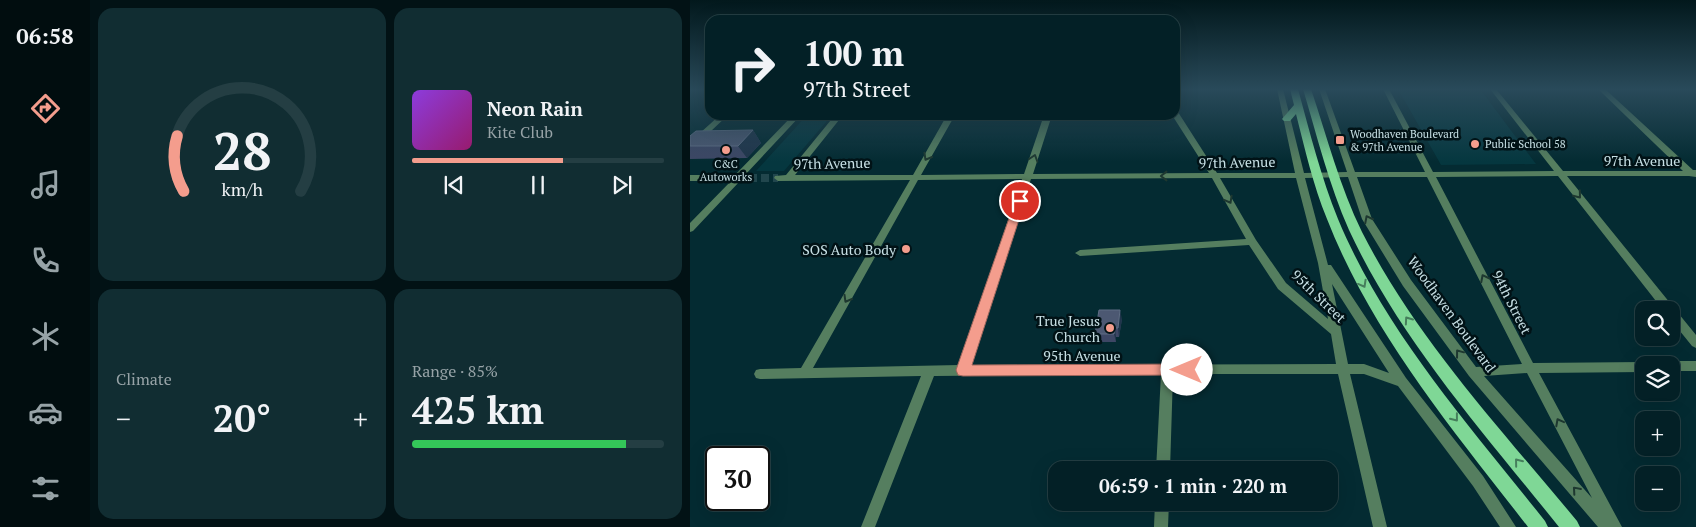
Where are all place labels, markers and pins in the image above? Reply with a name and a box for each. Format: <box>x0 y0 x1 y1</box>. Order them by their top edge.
place label: Woodhaven Boulevard & 97th Avenue <box>1350 127 1459 154</box>
marker: Woodhaven Boulevard & 97th Avenue <box>1334 134 1346 146</box>
place label: Public School 58 <box>1485 137 1566 151</box>
marker: Public School 58 <box>1469 138 1481 150</box>
marker: C&C Autoworks <box>720 144 732 156</box>
place label: C&C Autoworks <box>700 157 752 184</box>
pin <box>999 180 1041 222</box>
place label: SOS Auto Body <box>802 240 897 259</box>
marker: SOS Auto Body <box>900 243 912 255</box>
place label: True Jesus Church <box>1036 311 1100 346</box>
marker: True Jesus Church <box>1104 322 1116 334</box>

